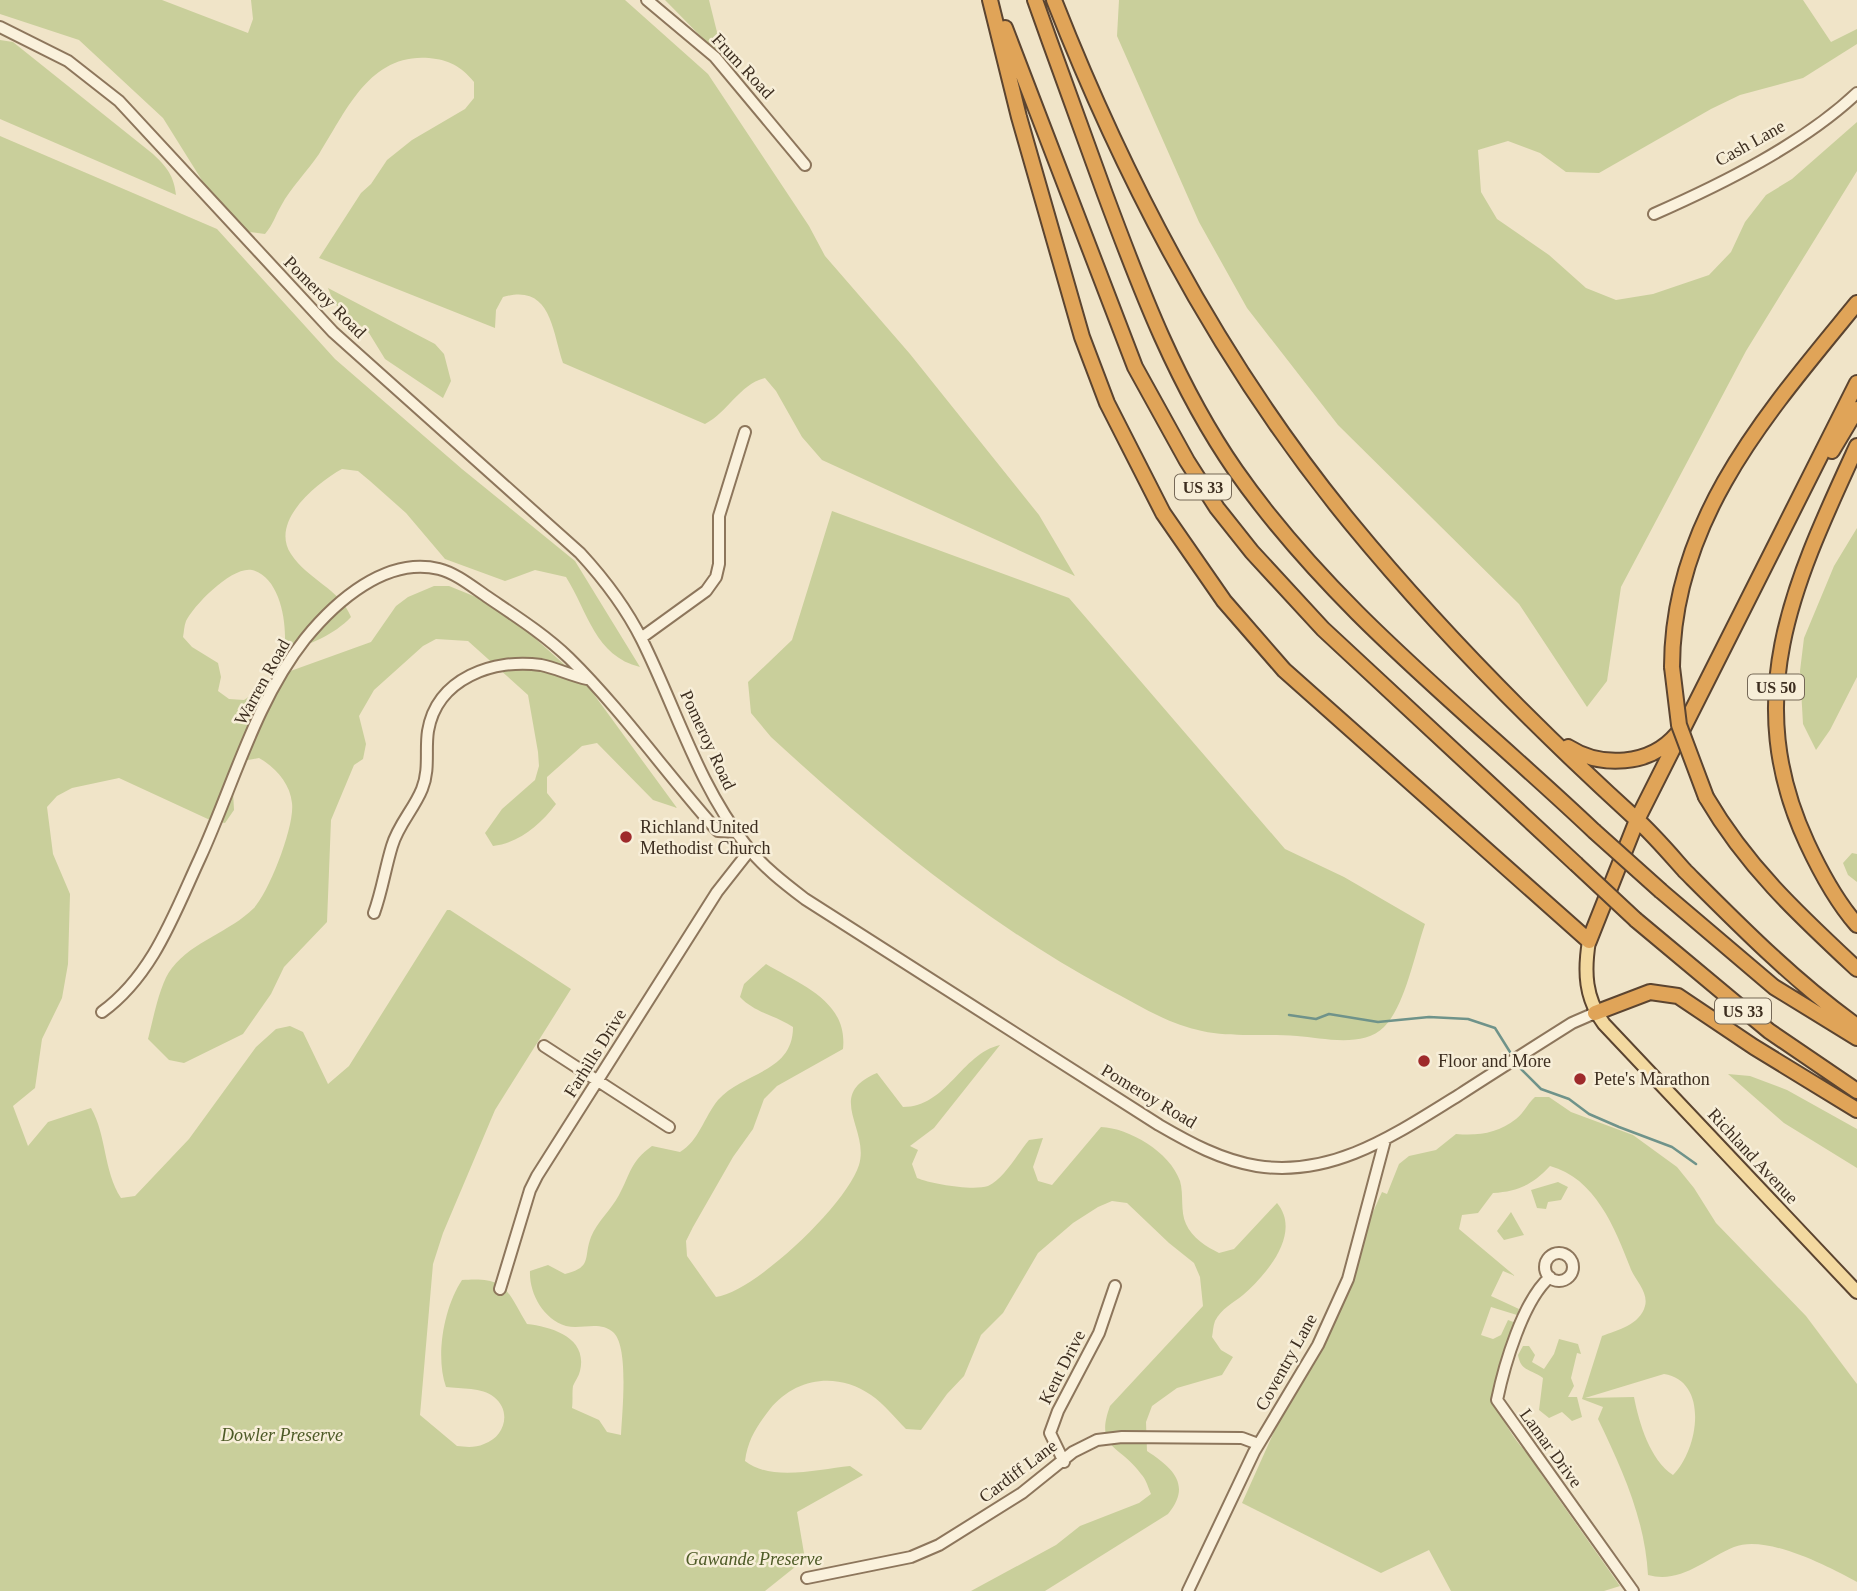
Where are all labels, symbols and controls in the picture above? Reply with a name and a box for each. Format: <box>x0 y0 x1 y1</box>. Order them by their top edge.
street label: Frum Road <box>708 29 778 103</box>
street label: Cash Lane <box>1712 116 1788 170</box>
street label: Pomeroy Road <box>280 252 370 342</box>
road number: US 33 <box>1175 474 1231 500</box>
street label: Warren Road <box>230 636 294 728</box>
road number: US 50 <box>1748 674 1804 700</box>
street label: Pomeroy Road <box>676 687 740 793</box>
place label: Richland United Methodist Church <box>640 817 771 858</box>
marker: Richland United Methodist Church <box>618 829 634 845</box>
road number: US 33 <box>1715 998 1771 1023</box>
street label: Farhills Drive <box>560 1005 630 1101</box>
place label: Floor and More <box>1438 1051 1551 1071</box>
marker: Floor and More <box>1416 1053 1432 1069</box>
street label: Pomeroy Road <box>1098 1060 1200 1132</box>
place label: Pete's Marathon <box>1594 1069 1710 1089</box>
marker: Pete's Marathon <box>1572 1071 1588 1087</box>
street label: Richland Avenue <box>1704 1104 1802 1208</box>
street label: Coventry Lane <box>1251 1310 1321 1414</box>
street label: Kent Drive <box>1035 1327 1089 1407</box>
street label: Lamar Drive <box>1516 1405 1586 1491</box>
park label: Dowler Preserve <box>220 1425 343 1445</box>
street label: Cardiff Lane <box>975 1435 1061 1507</box>
park label: Gawande Preserve <box>686 1549 822 1569</box>

